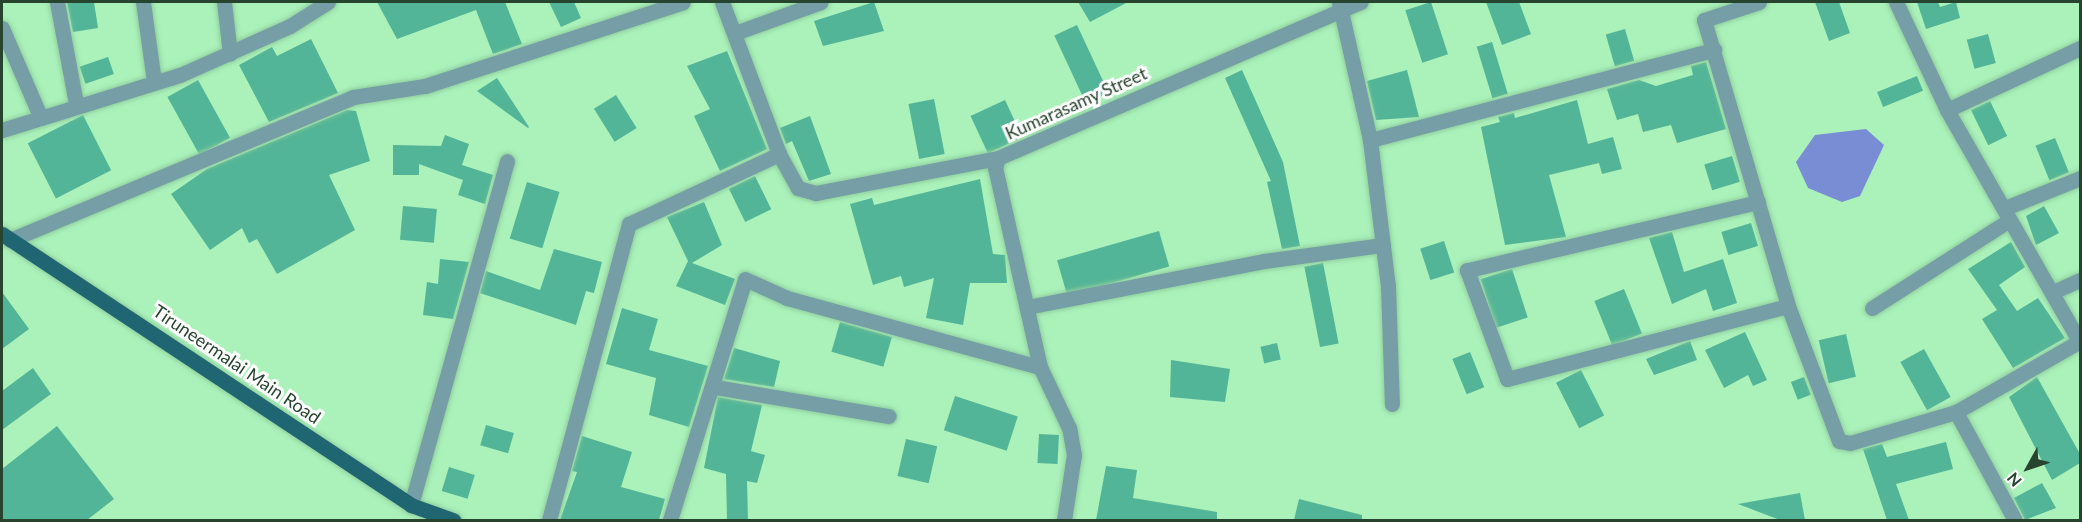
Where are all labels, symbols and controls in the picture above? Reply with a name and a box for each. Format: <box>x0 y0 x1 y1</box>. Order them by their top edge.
street label: Kumarasamy Street <box>1002 62 1150 144</box>
street label: Tiruneermalai Main Road <box>149 300 325 428</box>
north arrow <box>1998 438 2058 498</box>
text: N <box>2003 469 2025 491</box>

